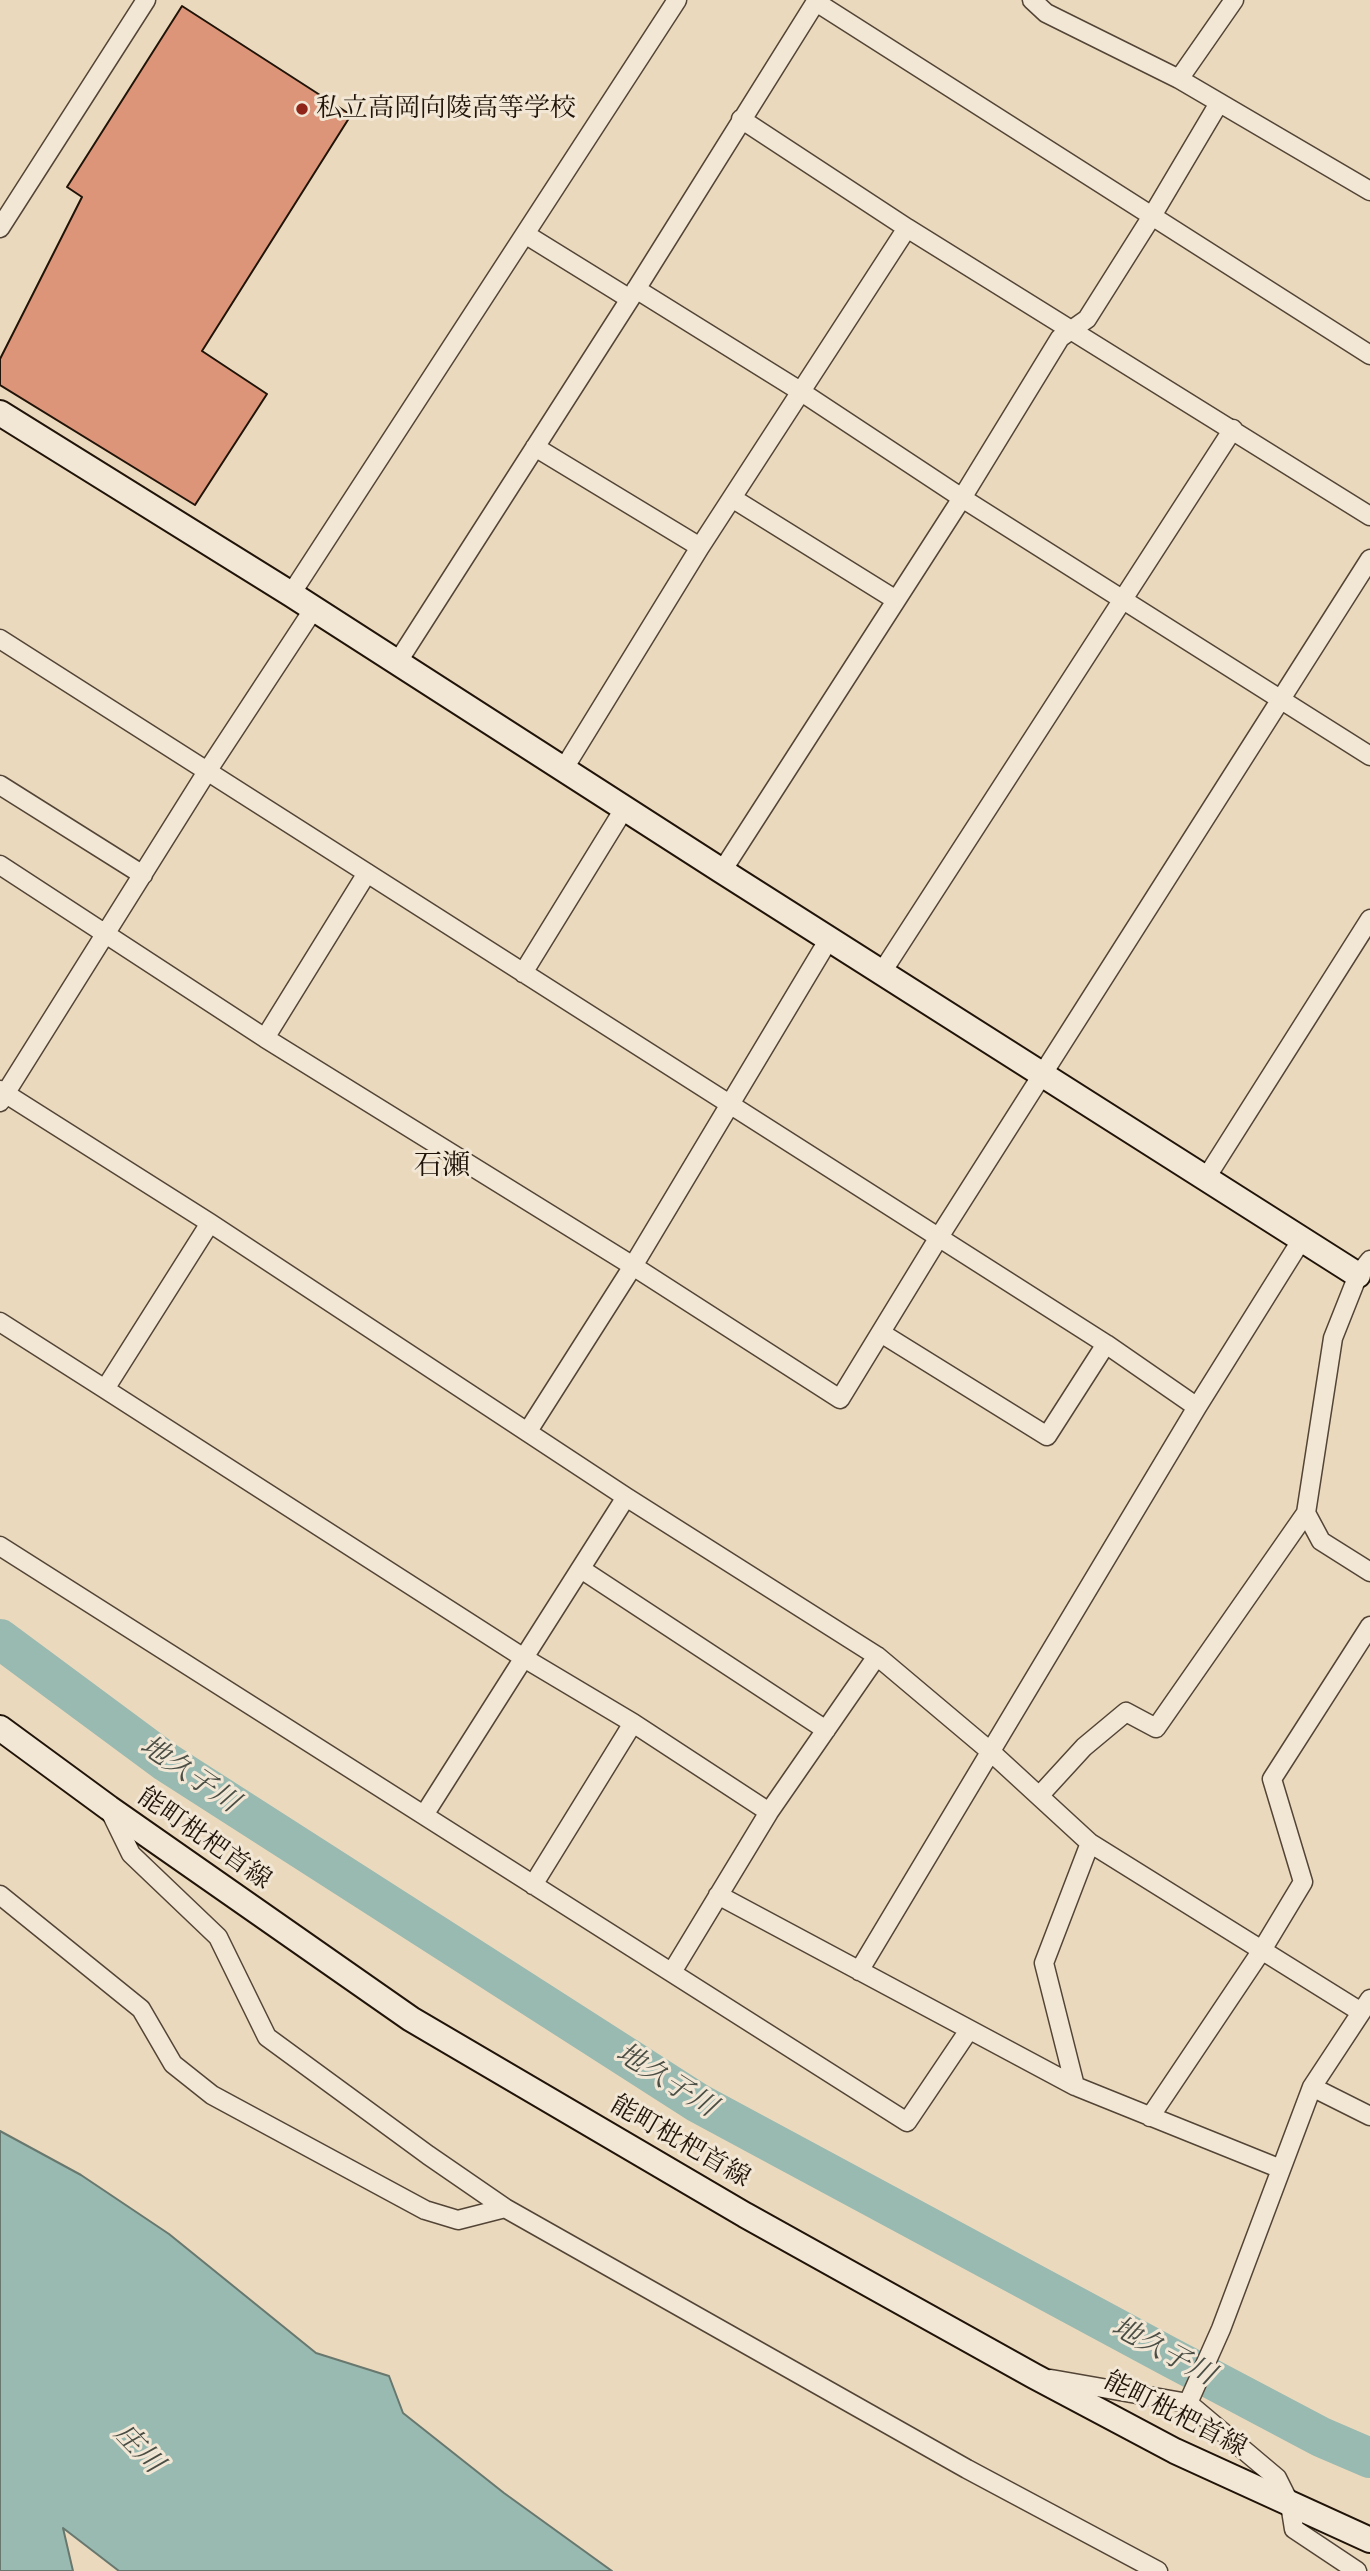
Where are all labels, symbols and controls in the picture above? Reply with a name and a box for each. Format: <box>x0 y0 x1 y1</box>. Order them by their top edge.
place label: 私立高岡向陵高等学校 <box>316 93 576 125</box>
marker: 私立高岡向陵高等学校 <box>294 101 310 117</box>
district label: 石瀬 <box>414 1150 470 1184</box>
water label: 地久子川 <box>133 1730 245 1820</box>
street label: 能町枇杷首線 <box>131 1781 277 1897</box>
water label: 地久子川 <box>610 2037 722 2125</box>
street label: 能町枇杷首線 <box>605 2089 755 2195</box>
water label: 地久子川 <box>1106 2311 1220 2393</box>
street label: 能町枇杷首線 <box>1098 2366 1252 2464</box>
water label: 庄川 <box>106 2417 170 2481</box>

